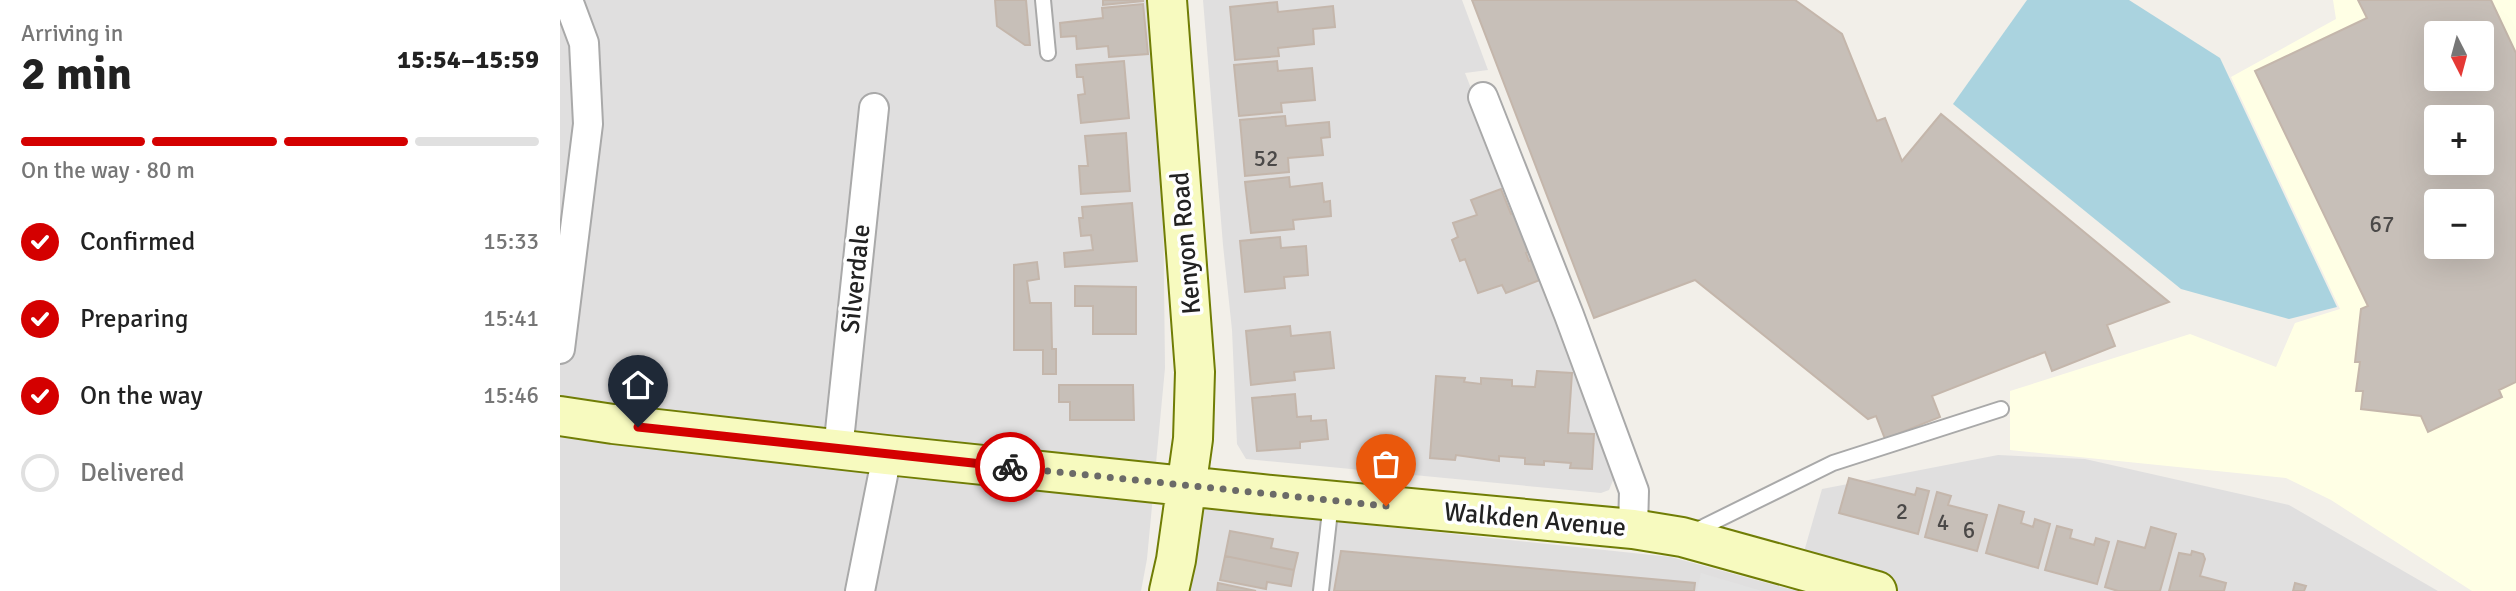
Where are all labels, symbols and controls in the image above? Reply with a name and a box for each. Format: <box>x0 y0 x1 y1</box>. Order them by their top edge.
text: Arriving in <box>21 19 123 48</box>
north arrow <box>2424 21 2494 91</box>
map controls <box>2424 21 2494 259</box>
text: 15:54–15:59 <box>397 44 539 76</box>
text: 2 min <box>21 46 132 102</box>
button: + <box>2424 105 2494 175</box>
house number: 52 <box>1254 144 1278 173</box>
text: On the way · 80 m <box>21 156 195 185</box>
street label: Kenyon Road <box>1164 171 1208 315</box>
button: − <box>2424 189 2494 259</box>
house number: 67 <box>2370 210 2394 239</box>
icon: check <box>21 223 59 261</box>
street label: Silverdale <box>834 223 878 335</box>
text: Confirmed <box>80 226 195 258</box>
text: 15:33 <box>483 227 539 256</box>
icon: check <box>21 300 59 338</box>
text: Preparing <box>80 303 188 335</box>
text: 15:41 <box>483 304 539 333</box>
pin <box>608 355 668 427</box>
icon: home <box>619 366 657 404</box>
icon: check <box>21 377 59 415</box>
text: On the way <box>80 380 203 412</box>
text: 15:46 <box>483 381 539 410</box>
courier <box>975 432 1045 502</box>
pin <box>1356 434 1416 506</box>
icon: bag <box>1367 445 1405 483</box>
icon: bike <box>991 448 1029 486</box>
text: Delivered <box>80 457 185 489</box>
street label: Walkden Avenue <box>1443 496 1627 544</box>
house number: 2 <box>1896 497 1908 526</box>
house number: 4 <box>1937 508 1949 537</box>
house number: 6 <box>1963 516 1975 545</box>

